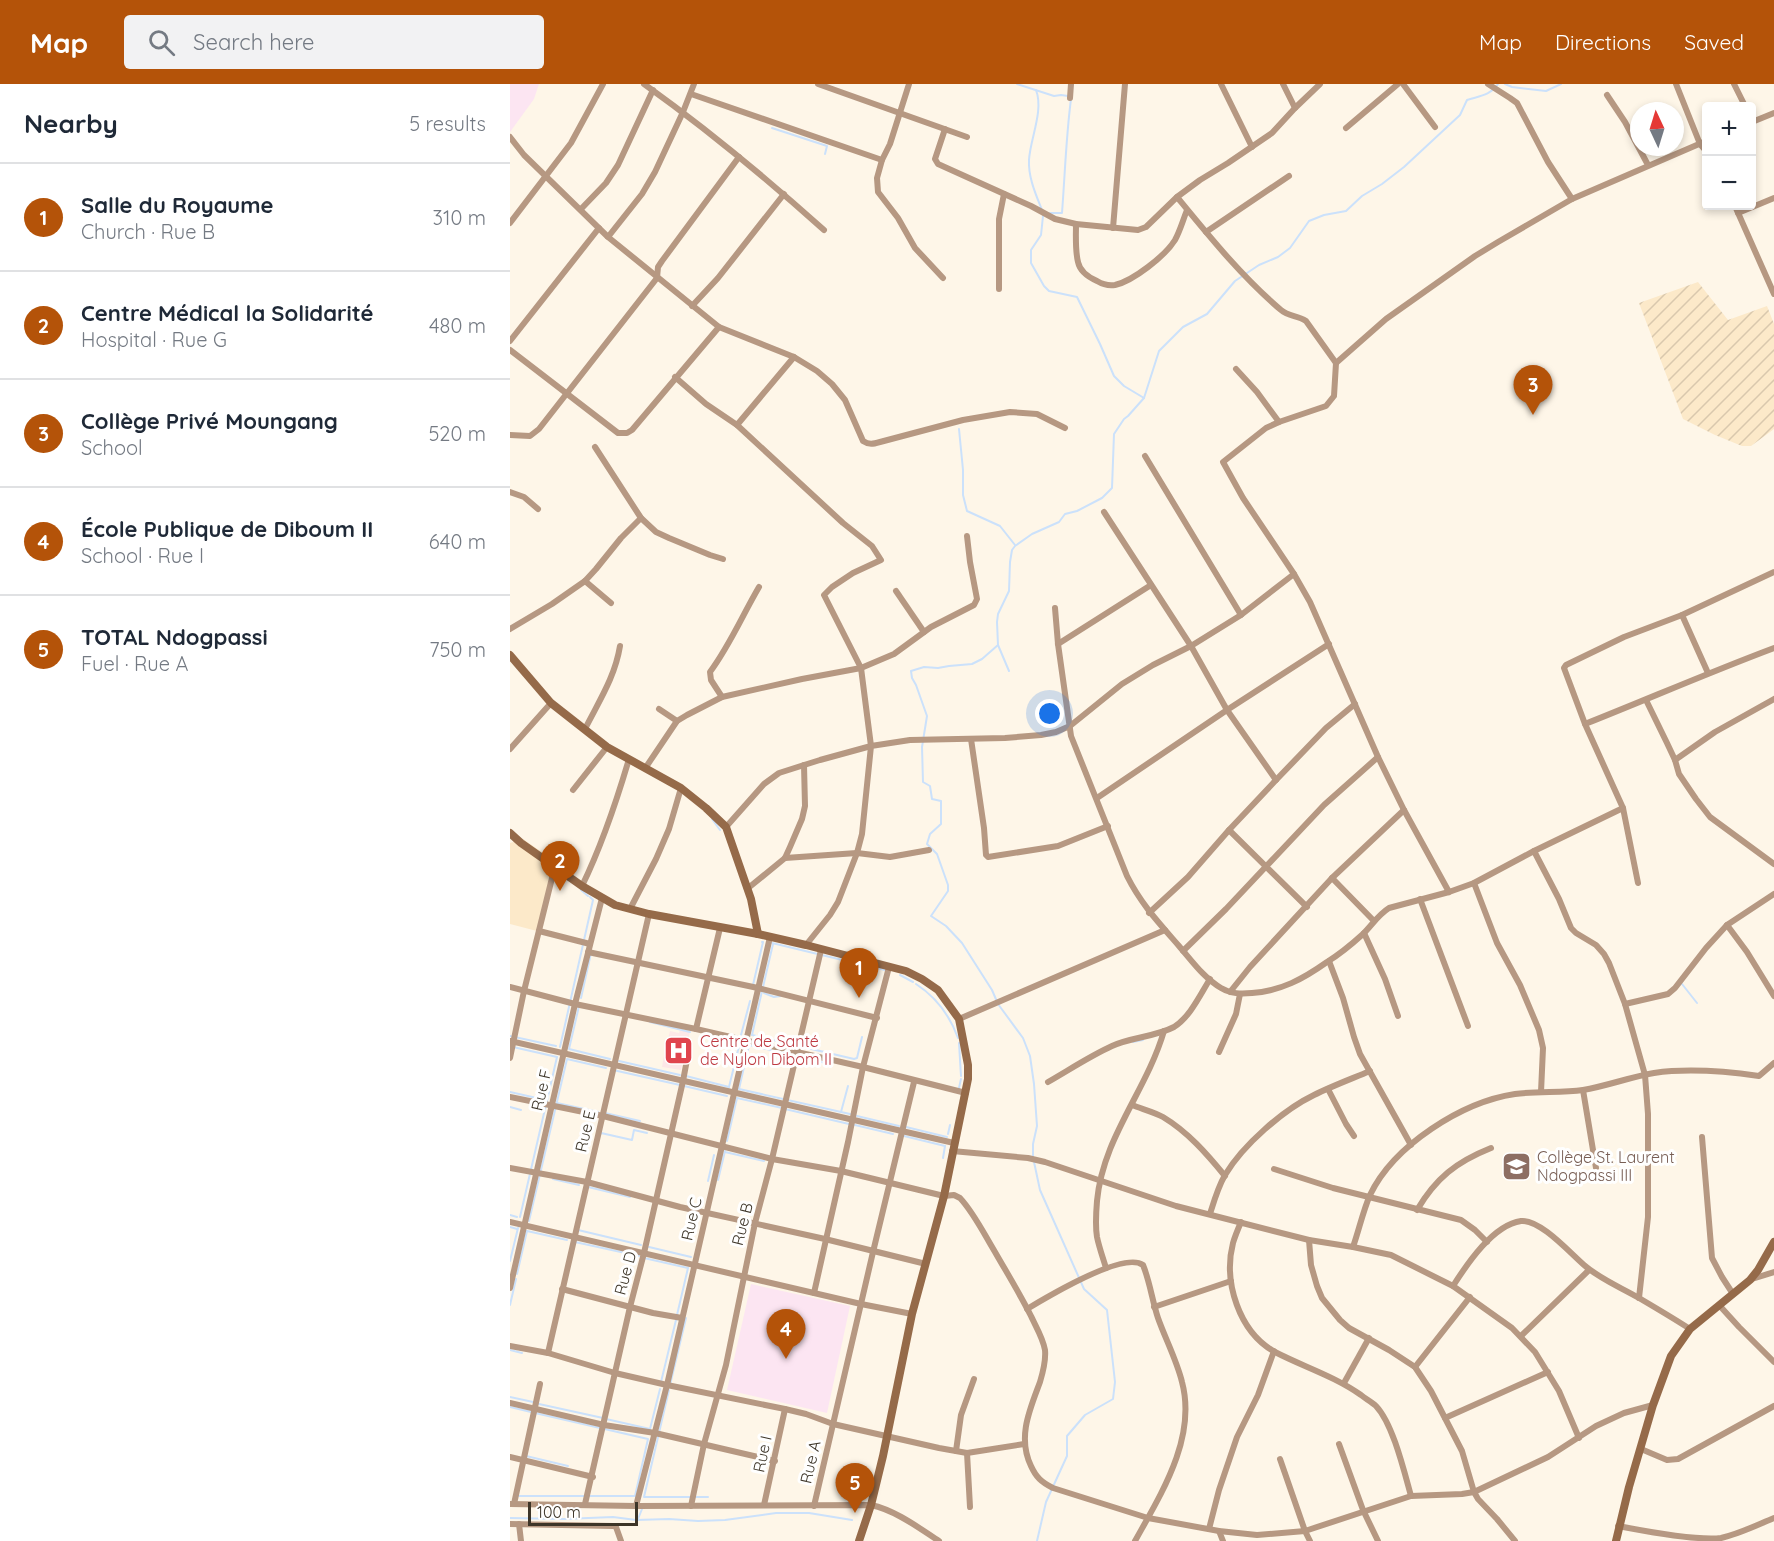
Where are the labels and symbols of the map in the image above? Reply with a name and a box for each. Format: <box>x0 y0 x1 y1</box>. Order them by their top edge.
north arrow <box>1630 102 1684 156</box>
pin: 3 <box>1514 366 1552 415</box>
your location <box>1035 699 1064 728</box>
pin: 2 <box>541 842 580 891</box>
pin: 1 <box>840 948 878 998</box>
place label: Centre de Santé de Nylon Dibom II <box>700 1031 832 1069</box>
hospital icon: Centre de Santé de Nylon Dibom II <box>663 1034 695 1066</box>
street label: Rue F <box>527 1067 555 1113</box>
street label: Rue E <box>571 1108 599 1154</box>
place label: Collège St. Laurent Ndogpassi III <box>1537 1147 1675 1185</box>
school or university icon: Collège St. Laurent Ndogpassi III <box>1500 1150 1532 1182</box>
street label: Rue C <box>676 1196 706 1242</box>
street label: Rue B <box>727 1200 757 1248</box>
street label: Rue D <box>610 1249 640 1297</box>
pin: 4 <box>766 1310 806 1359</box>
street label: Rue I <box>748 1434 776 1474</box>
street label: Rue A <box>795 1439 825 1485</box>
pin: 5 <box>836 1464 874 1513</box>
scale bar <box>528 1499 638 1526</box>

